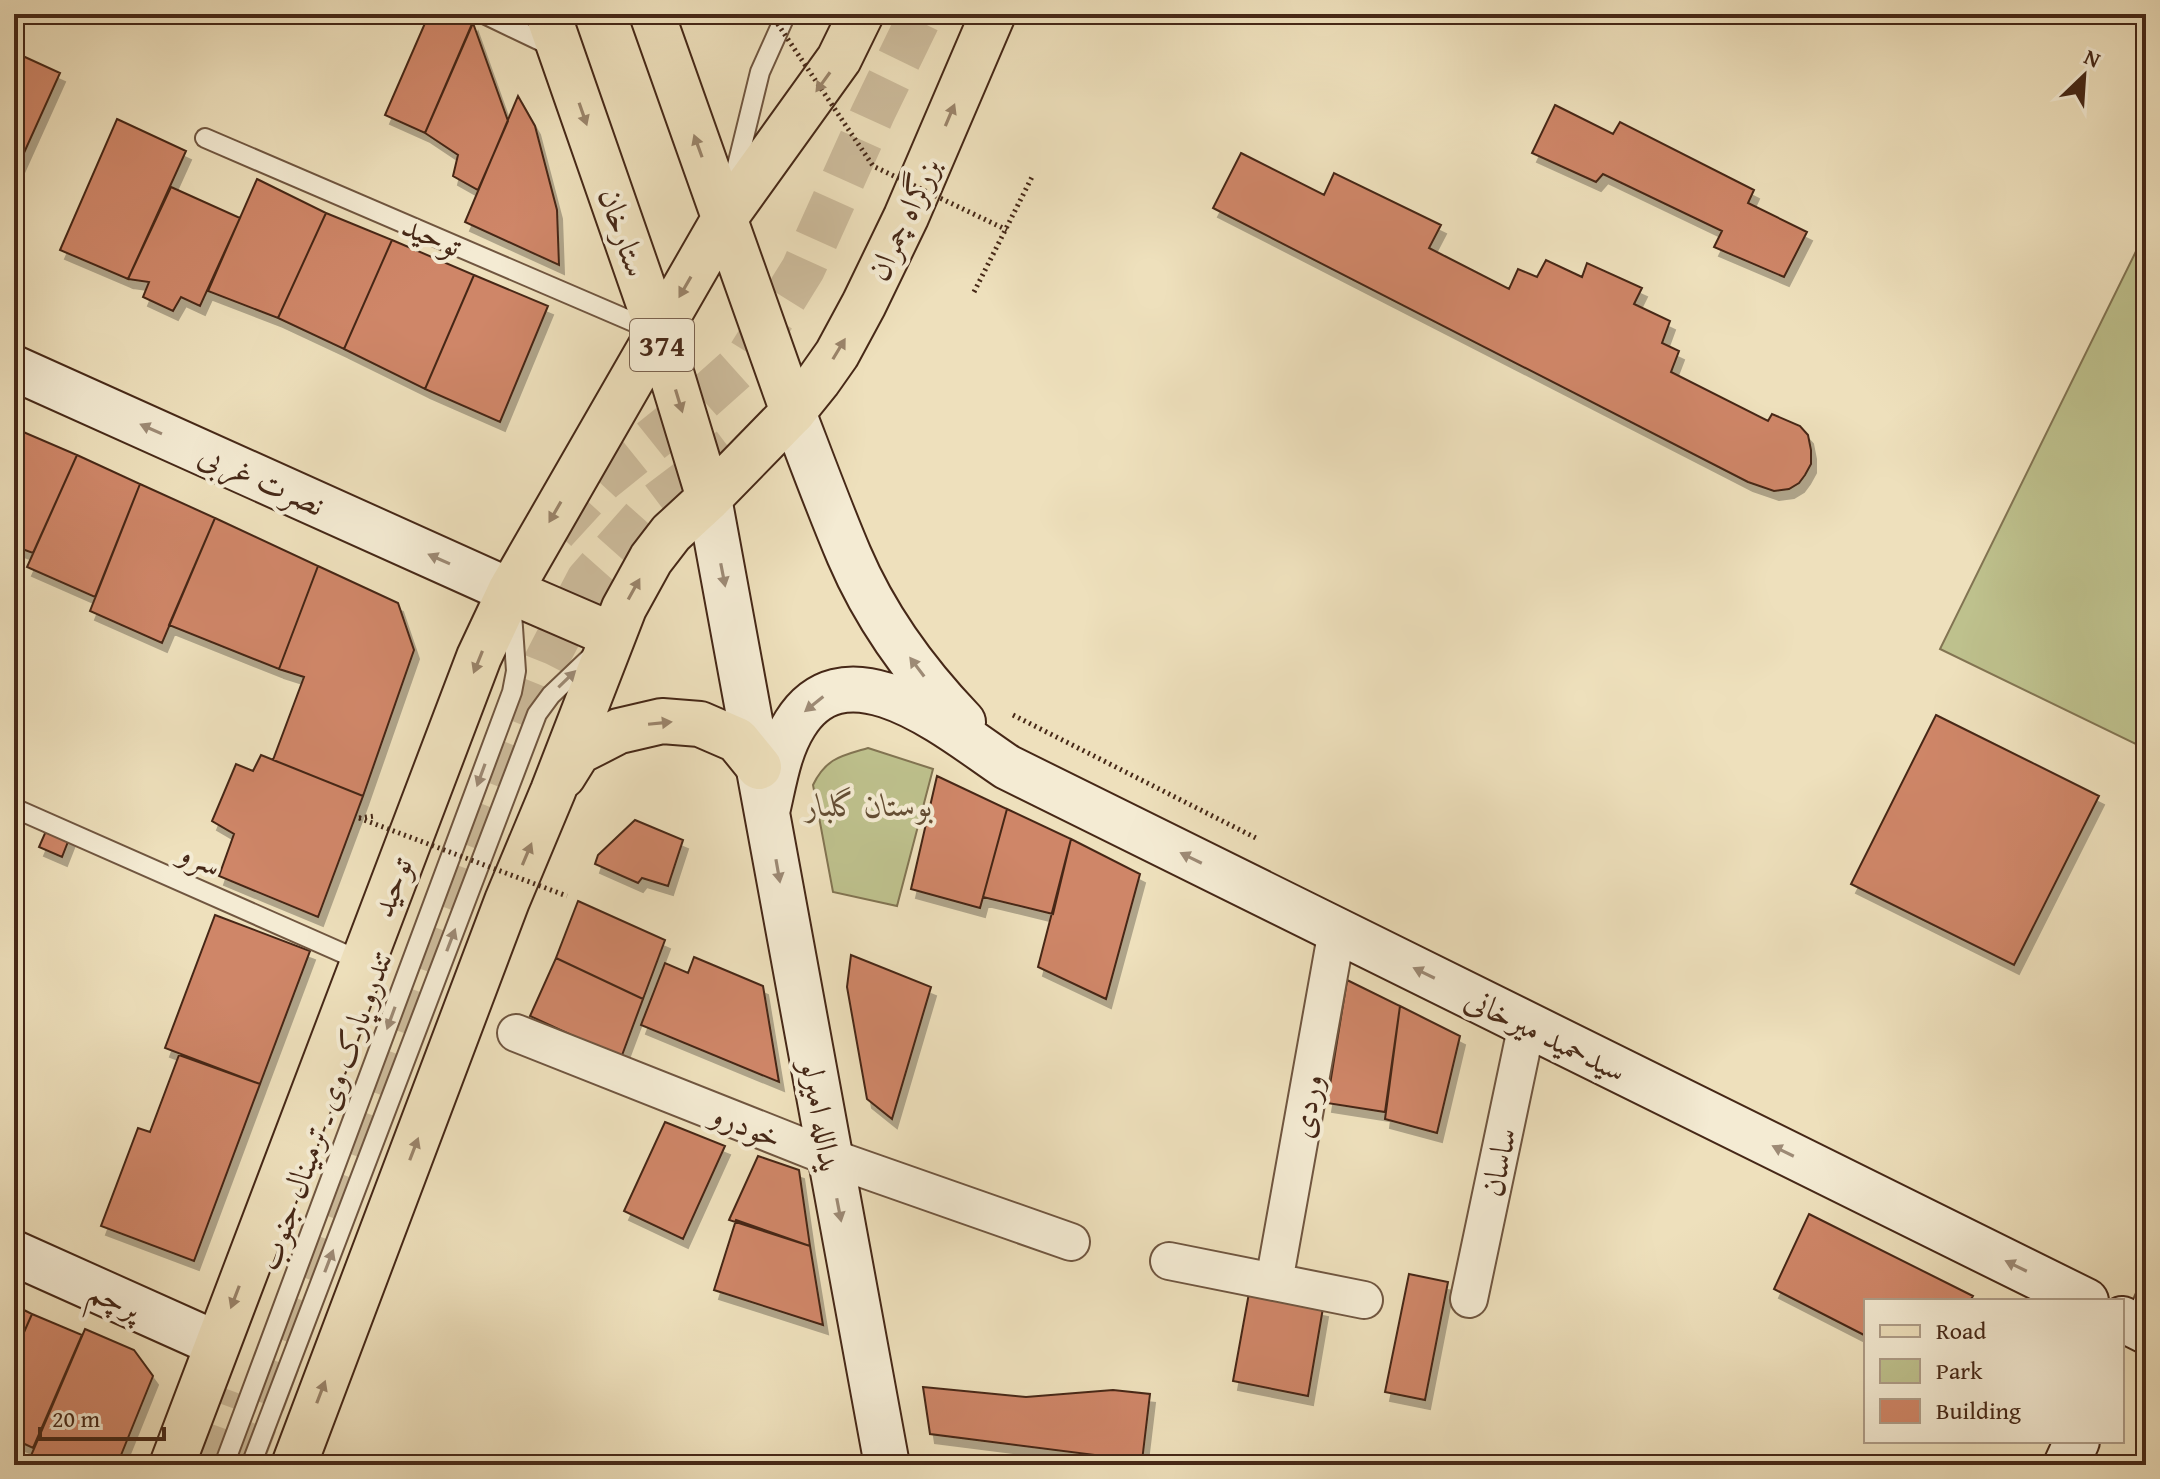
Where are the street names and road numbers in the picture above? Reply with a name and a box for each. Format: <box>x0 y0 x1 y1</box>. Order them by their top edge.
street label: بزرگراه چمران <box>854 149 952 288</box>
street label: ستارخان <box>587 181 661 283</box>
street label: توحید <box>395 201 470 269</box>
road number: 374 <box>630 319 694 371</box>
street label: نصرت غربی <box>191 430 333 528</box>
street label: سرو <box>170 827 230 888</box>
street label: توحید <box>358 849 424 924</box>
street label: تندرو پارک وی ـ ترمینال جنوب <box>244 943 404 1277</box>
street label: سیدحمید میرخانی <box>1457 975 1635 1093</box>
street label: یدالله امیرلو <box>789 1054 855 1175</box>
street label: وردی <box>1277 1070 1335 1142</box>
street label: خودرو <box>702 1089 789 1160</box>
street label: ساسان <box>1468 1123 1528 1201</box>
street label: پرچم <box>78 1267 152 1339</box>

